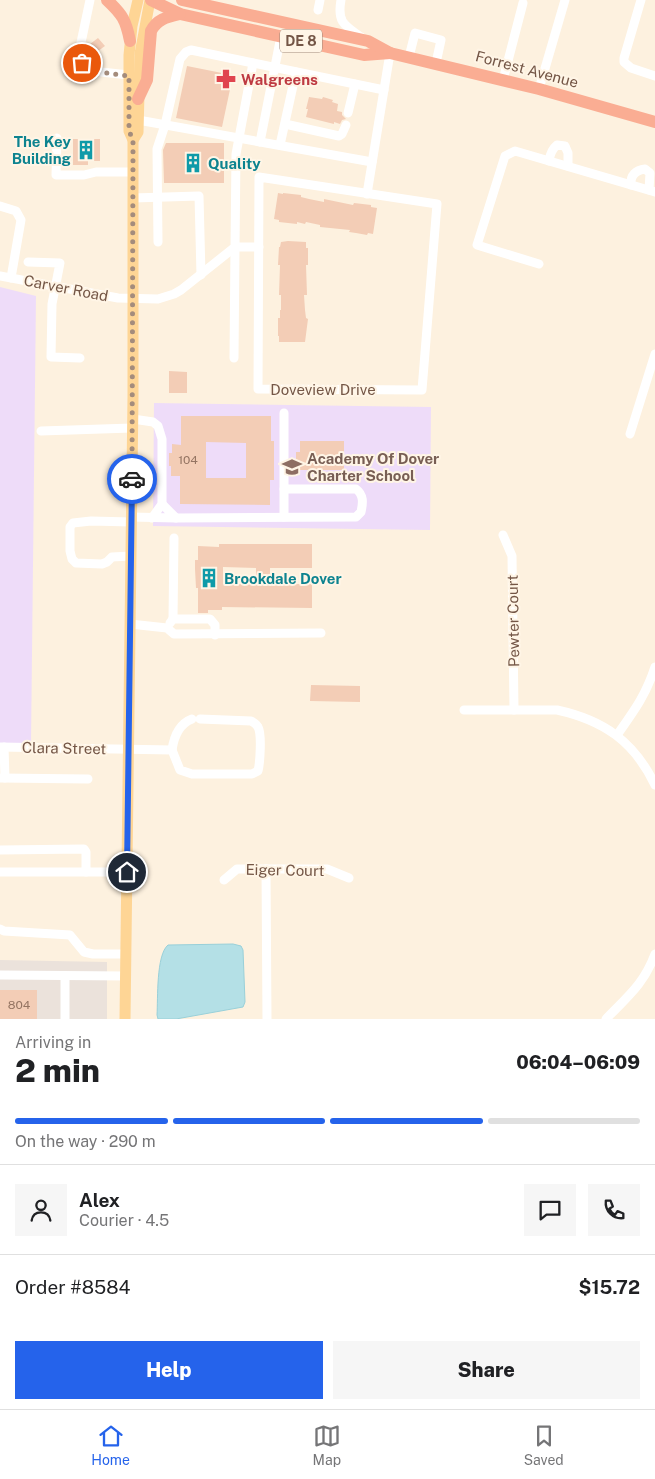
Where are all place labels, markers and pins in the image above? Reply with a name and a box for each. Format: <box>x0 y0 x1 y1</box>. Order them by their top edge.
pin <box>61 42 103 84</box>
pharmacy icon: Walgreens <box>215 68 237 90</box>
place label: Walgreens <box>241 71 318 88</box>
place label: The Key Building <box>12 133 72 167</box>
building icon: The Key Building <box>75 139 97 161</box>
building icon: Quality <box>182 152 204 174</box>
place label: Quality <box>208 155 261 172</box>
place label: Academy Of Dover Charter School <box>307 450 439 484</box>
school or university icon: Academy Of Dover Charter School <box>281 456 303 478</box>
building icon: Brookdale Dover <box>198 567 220 589</box>
place label: Brookdale Dover <box>224 570 342 587</box>
pin <box>106 851 148 893</box>

